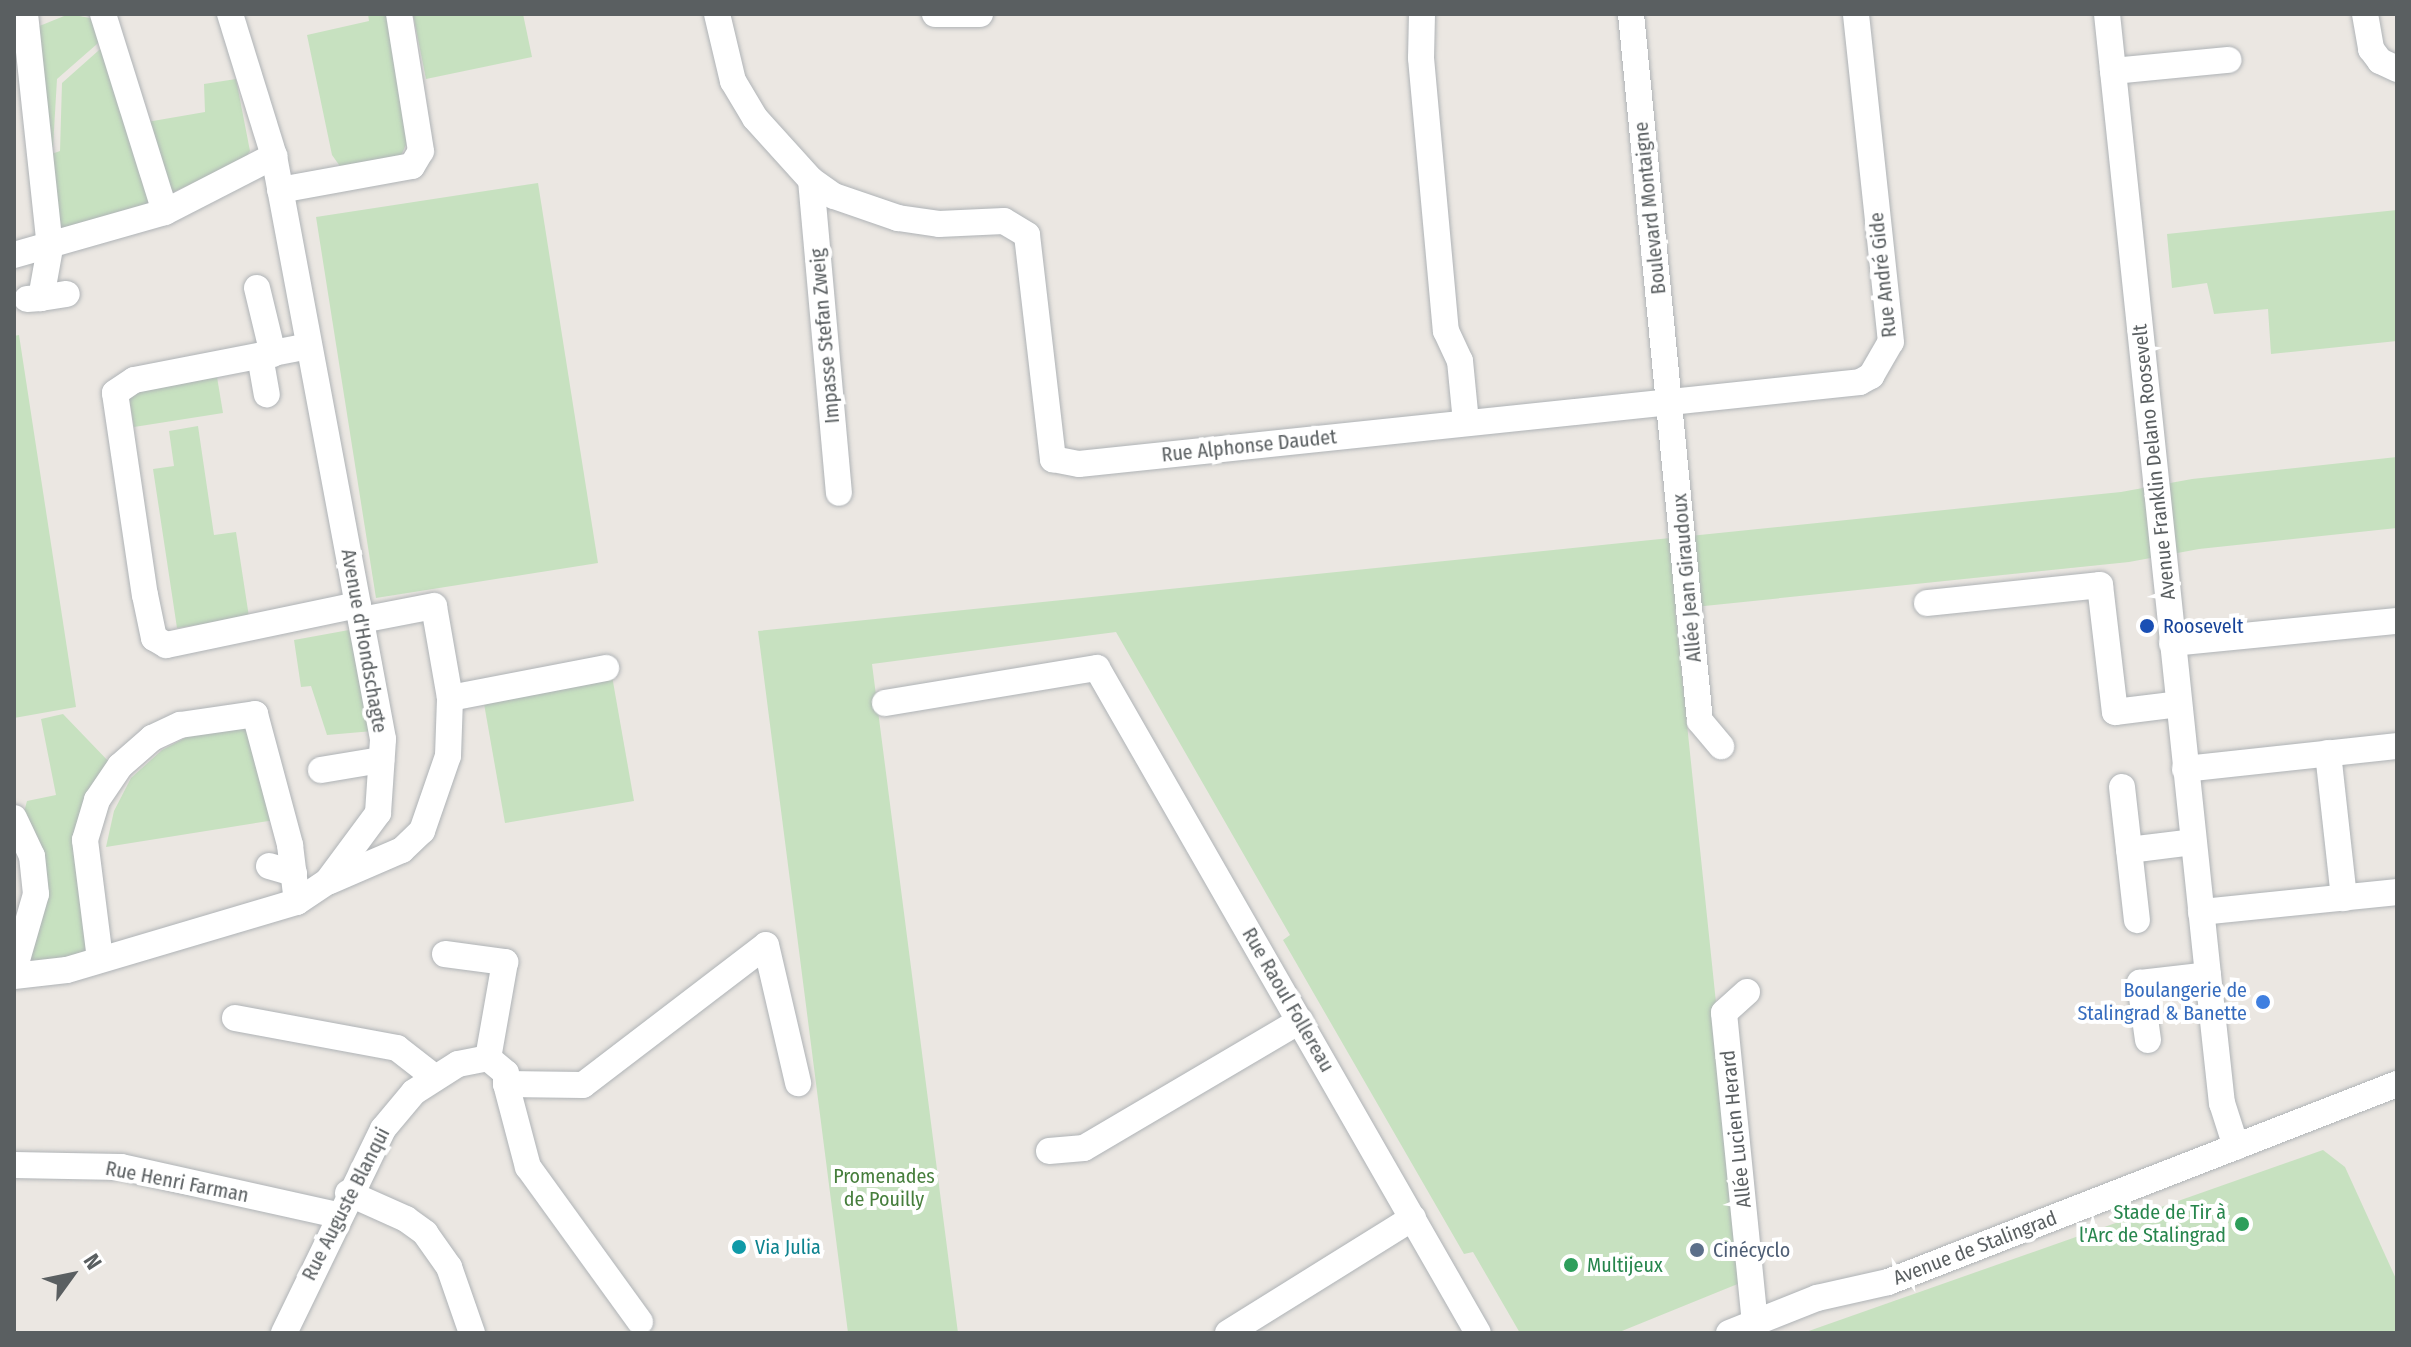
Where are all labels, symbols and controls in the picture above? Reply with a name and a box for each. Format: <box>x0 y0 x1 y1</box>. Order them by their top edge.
street label: Boulevard Montaigne <box>1629 120 1671 296</box>
street label: Rue André Gide <box>1864 211 1902 339</box>
street label: Impasse Stefan Zweig <box>805 247 845 425</box>
street label: Avenue Franklin Delano Roosevelt <box>2128 323 2180 601</box>
street label: Rue Alphonse Daudet <box>1160 425 1338 467</box>
street label: Allée Jean Giraudoux <box>1668 493 1706 663</box>
street label: Avenue d'Hondschagte <box>336 547 392 735</box>
place label: Roosevelt <box>2163 614 2243 638</box>
marker: Roosevelt <box>2138 617 2156 635</box>
street label: Rue Raoul Follereau <box>1237 924 1339 1076</box>
place label: Boulangerie de Stalingrad & Banette <box>2077 978 2247 1025</box>
marker: Boulangerie de Stalingrad & Banette <box>2254 993 2272 1011</box>
street label: Allée Lucien Herard <box>1716 1049 1756 1209</box>
street label: Rue Auguste Blanqui <box>297 1123 395 1285</box>
street label: Rue Henri Farman <box>103 1156 251 1208</box>
park label: Promenades de Pouilly <box>833 1164 935 1211</box>
place label: Stade de Tir à l'Arc de Stalingrad <box>2079 1200 2226 1247</box>
street label: Avenue de Stalingrad <box>1890 1206 2060 1290</box>
marker: Stade de Tir à l'Arc de Stalingrad <box>2233 1215 2251 1233</box>
north arrow <box>32 1235 112 1315</box>
place label: Via Julia <box>755 1235 821 1259</box>
marker: Via Julia <box>730 1238 748 1256</box>
place label: Cinécyclo <box>1713 1238 1790 1262</box>
marker: Cinécyclo <box>1688 1241 1706 1259</box>
text: N <box>78 1249 107 1275</box>
place label: Multijeux <box>1587 1253 1663 1277</box>
marker: Multijeux <box>1562 1256 1580 1274</box>

